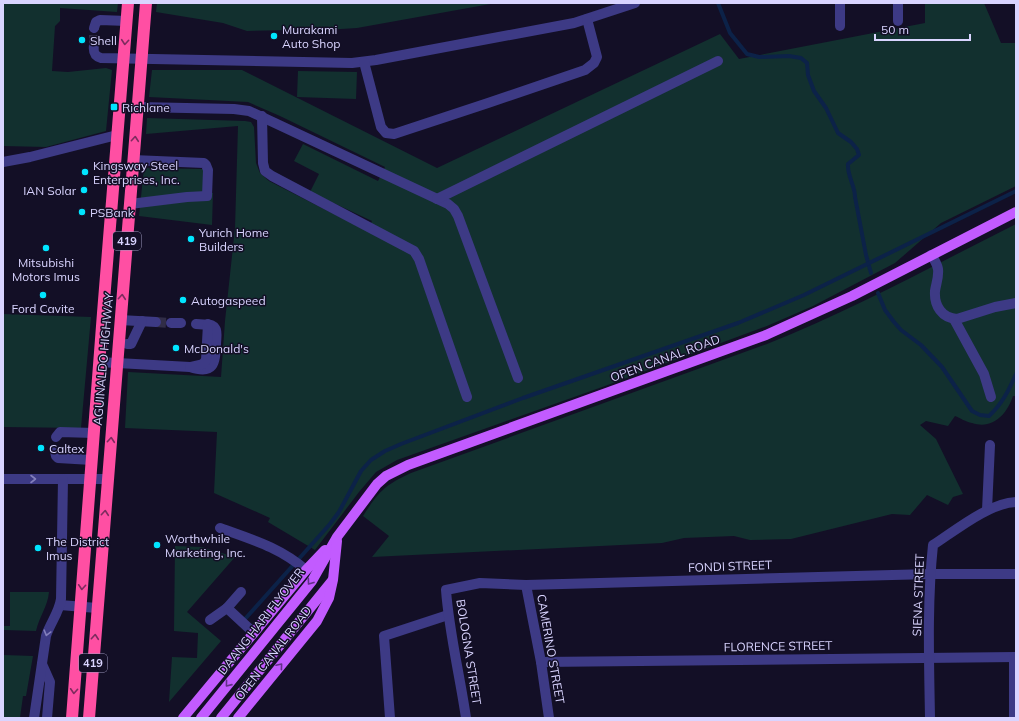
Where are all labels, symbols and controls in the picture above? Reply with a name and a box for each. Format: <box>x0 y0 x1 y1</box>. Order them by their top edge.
scale bar <box>875 16 970 42</box>
place label: Murakami Auto Shop <box>282 22 340 51</box>
text: 50 m <box>881 22 909 37</box>
marker: Murakami Auto Shop <box>269 31 279 41</box>
place label: Shell <box>90 33 117 48</box>
marker: Shell <box>77 35 87 45</box>
one-way arrow <box>120 39 129 45</box>
place label: Richlane <box>122 100 170 115</box>
marker: Richlane <box>109 102 119 112</box>
one-way arrow <box>130 136 139 142</box>
place label: Kingsway Steel Enterprises, Inc. <box>93 158 180 187</box>
marker: Kingsway Steel Enterprises, Inc. <box>80 167 90 177</box>
place label: IAN Solar <box>23 183 77 198</box>
marker: IAN Solar <box>79 185 89 195</box>
place label: PSBank <box>90 205 135 220</box>
marker: PSBank <box>77 207 87 217</box>
place label: Yurich Home Builders <box>198 225 269 254</box>
road number: 419 <box>113 232 141 250</box>
marker: Yurich Home Builders <box>186 234 196 244</box>
marker: Mitsubishi Motors Imus <box>41 243 51 253</box>
place label: Mitsubishi Motors Imus <box>12 255 80 284</box>
marker: Ford Cavite <box>38 290 48 300</box>
street label: AGUINALDO HIGHWAY <box>90 291 116 426</box>
place label: Autogaspeed <box>191 293 266 308</box>
one-way arrow <box>118 294 127 300</box>
marker: Autogaspeed <box>178 295 188 305</box>
place label: Ford Cavite <box>11 301 75 316</box>
street label: OPEN CANAL ROAD <box>608 331 722 385</box>
place label: McDonald's <box>184 341 249 356</box>
marker: McDonald's <box>171 343 181 353</box>
one-way arrow <box>106 437 115 444</box>
place label: Caltex <box>49 441 85 456</box>
marker: Caltex <box>36 443 46 453</box>
one-way arrow <box>30 475 36 483</box>
one-way arrow <box>100 510 109 516</box>
place label: Worthwhile Marketing, Inc. <box>165 531 246 560</box>
place label: The District Imus <box>46 534 109 563</box>
marker: Worthwhile Marketing, Inc. <box>152 540 162 550</box>
marker: The District Imus <box>33 543 43 553</box>
street label: SIENA STREET <box>909 553 927 637</box>
street label: FONDI STREET <box>688 557 773 575</box>
street label: DAANG HARI FLYOVER <box>215 565 307 677</box>
one-way arrow <box>308 578 315 585</box>
one-way arrow <box>77 584 86 591</box>
street label: CAMERINO STREET <box>534 593 568 706</box>
street label: BOLOGNA STREET <box>453 598 485 707</box>
street label: OPEN CANAL ROAD <box>231 603 315 703</box>
one-way arrow <box>44 630 52 637</box>
one-way arrow <box>90 634 99 640</box>
street label: FLORENCE STREET <box>723 638 833 654</box>
road number: 419 <box>79 654 107 672</box>
one-way arrow <box>276 663 283 670</box>
one-way arrow <box>226 679 233 686</box>
one-way arrow <box>70 688 79 694</box>

